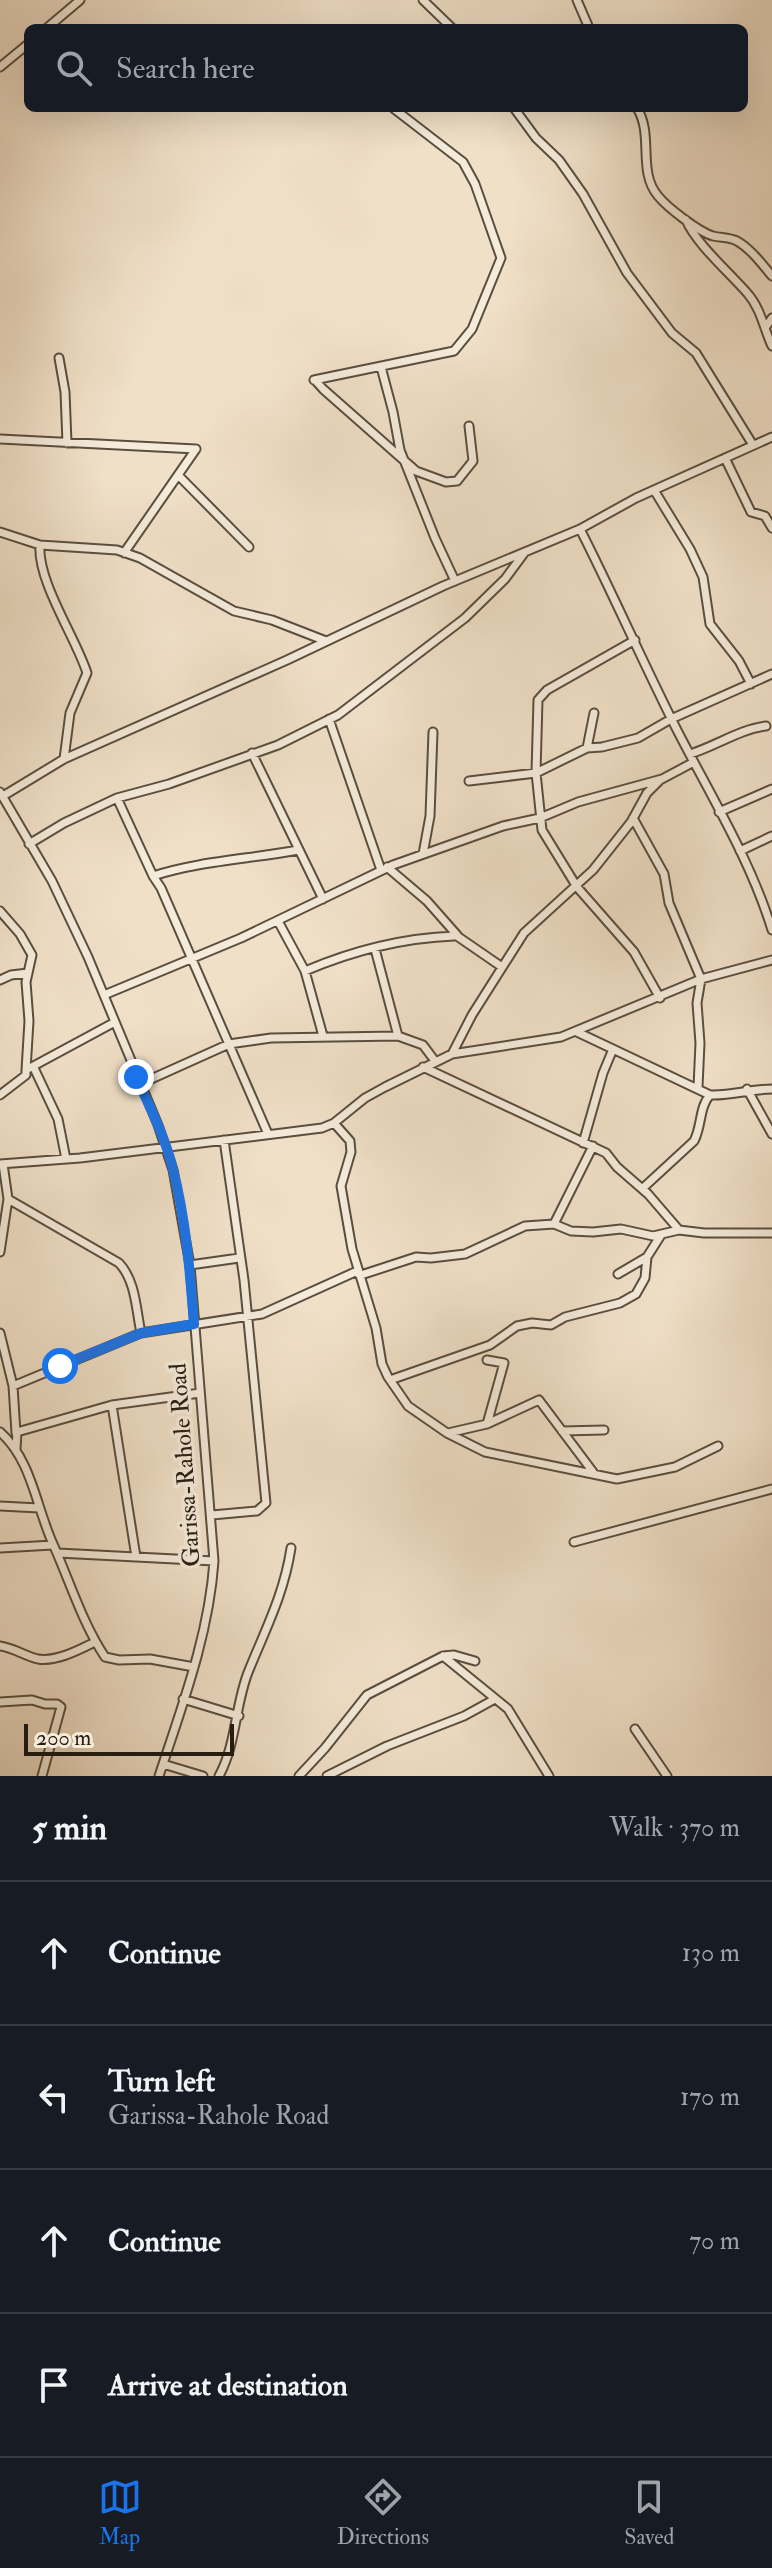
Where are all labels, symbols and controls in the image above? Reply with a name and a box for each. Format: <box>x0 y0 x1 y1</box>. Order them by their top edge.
search box <box>24 24 748 112</box>
icon: search <box>52 46 96 90</box>
text: Search here <box>116 50 255 87</box>
route end <box>118 1059 154 1095</box>
route start <box>42 1348 78 1384</box>
street label: Garissa-Rahole Road <box>162 1362 208 1568</box>
scale bar <box>24 1720 234 1756</box>
text: 200 m <box>36 1724 91 1752</box>
text: 5 min <box>32 1807 107 1850</box>
text: Walk · 370 m <box>609 1812 740 1844</box>
icon: ahead <box>32 1931 76 1975</box>
text: Continue <box>108 1935 221 1972</box>
text: 130 m <box>682 1937 740 1969</box>
text: Turn left <box>108 2063 215 2100</box>
icon: left <box>32 2075 76 2119</box>
text: 170 m <box>680 2081 740 2113</box>
text: Garissa-Rahole Road <box>108 2100 329 2132</box>
icon: ahead <box>32 2219 76 2263</box>
text: Continue <box>108 2223 221 2260</box>
text: 70 m <box>689 2225 740 2257</box>
icon: arrive <box>32 2363 76 2407</box>
text: Arrive at destination <box>108 2367 348 2404</box>
tab: Map <box>98 2475 142 2551</box>
tab: Directions <box>337 2475 429 2551</box>
tab: Saved <box>624 2475 674 2551</box>

